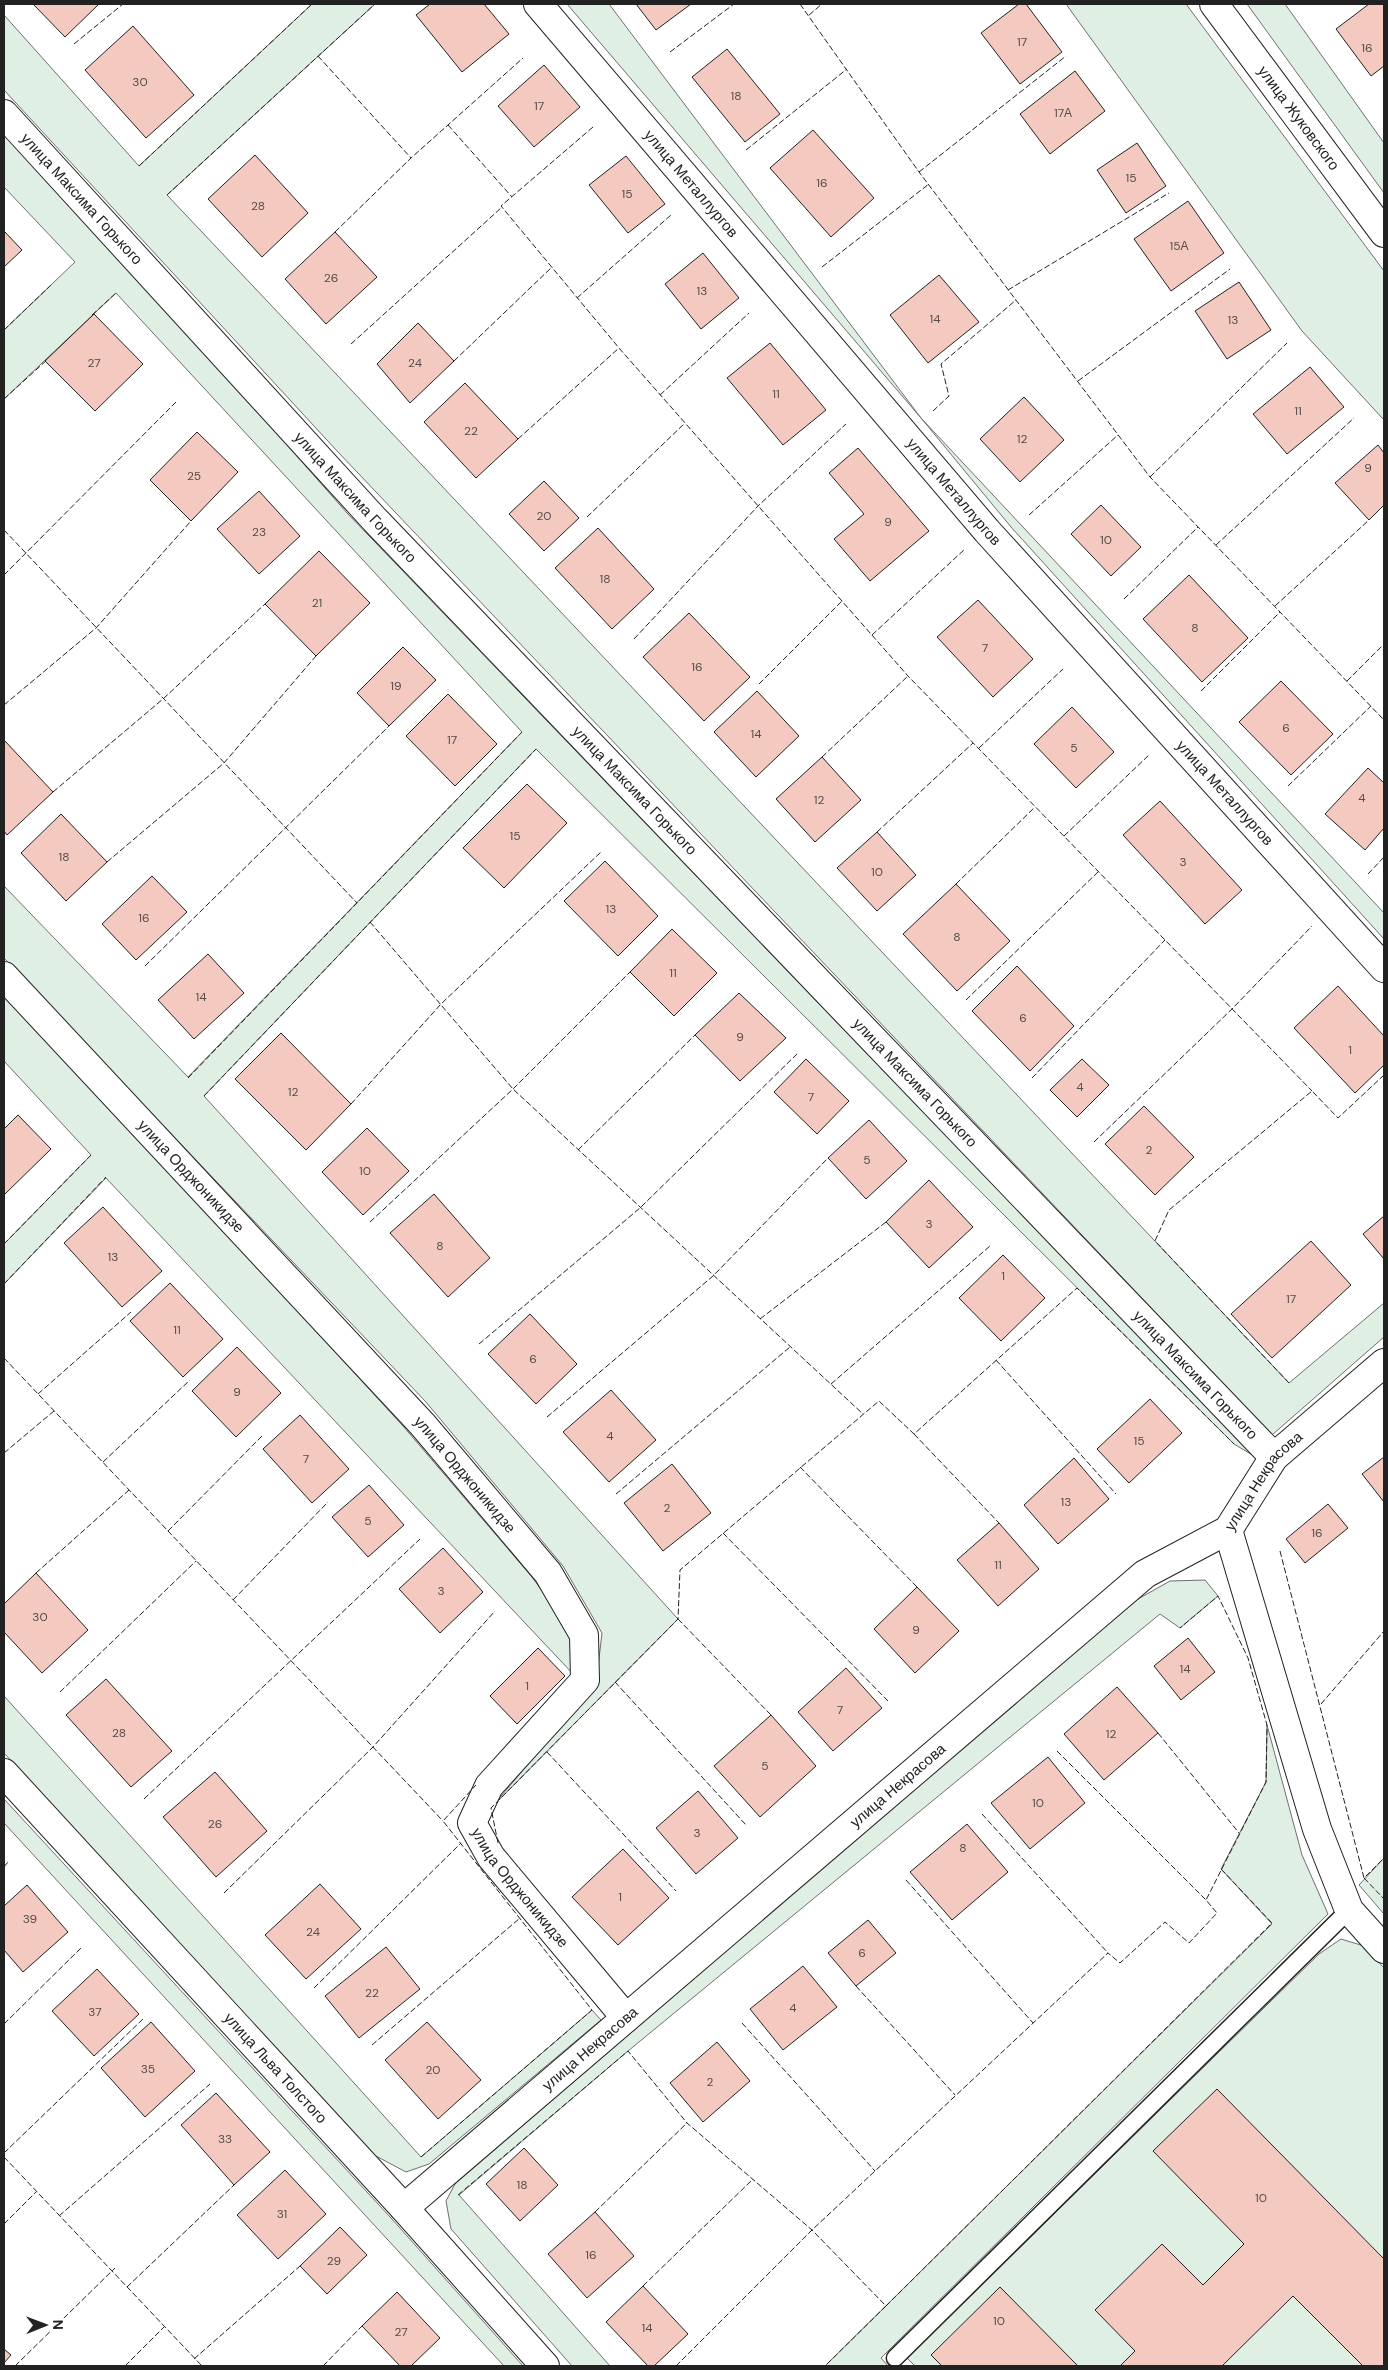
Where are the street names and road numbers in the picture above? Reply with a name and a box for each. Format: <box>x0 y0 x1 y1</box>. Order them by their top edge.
street label: улица Жуковского <box>1253 62 1344 174</box>
street label: улица Металлургов <box>639 126 743 242</box>
street label: улица Максима Горького <box>16 129 147 269</box>
street label: улица Максима Горького <box>289 428 421 567</box>
street label: улица Металлургов <box>902 434 1005 550</box>
street label: улица Максима Горького <box>568 722 701 860</box>
street label: улица Металлургов <box>1172 736 1278 850</box>
street label: улица Максима Горького <box>848 1014 982 1152</box>
street label: улица Орджоникидзе <box>133 1116 249 1237</box>
street label: улица Максима Горького <box>1129 1306 1262 1444</box>
street label: улица Орджоникидзе <box>410 1412 520 1537</box>
street label: улица Некрасова <box>1220 1427 1307 1535</box>
street label: улица Некрасова <box>846 1738 950 1832</box>
street label: улица Орджоникидзе <box>467 1824 573 1952</box>
street label: улица Некрасова <box>538 2002 643 2095</box>
street label: улица Льва Толстого <box>219 2008 331 2128</box>

